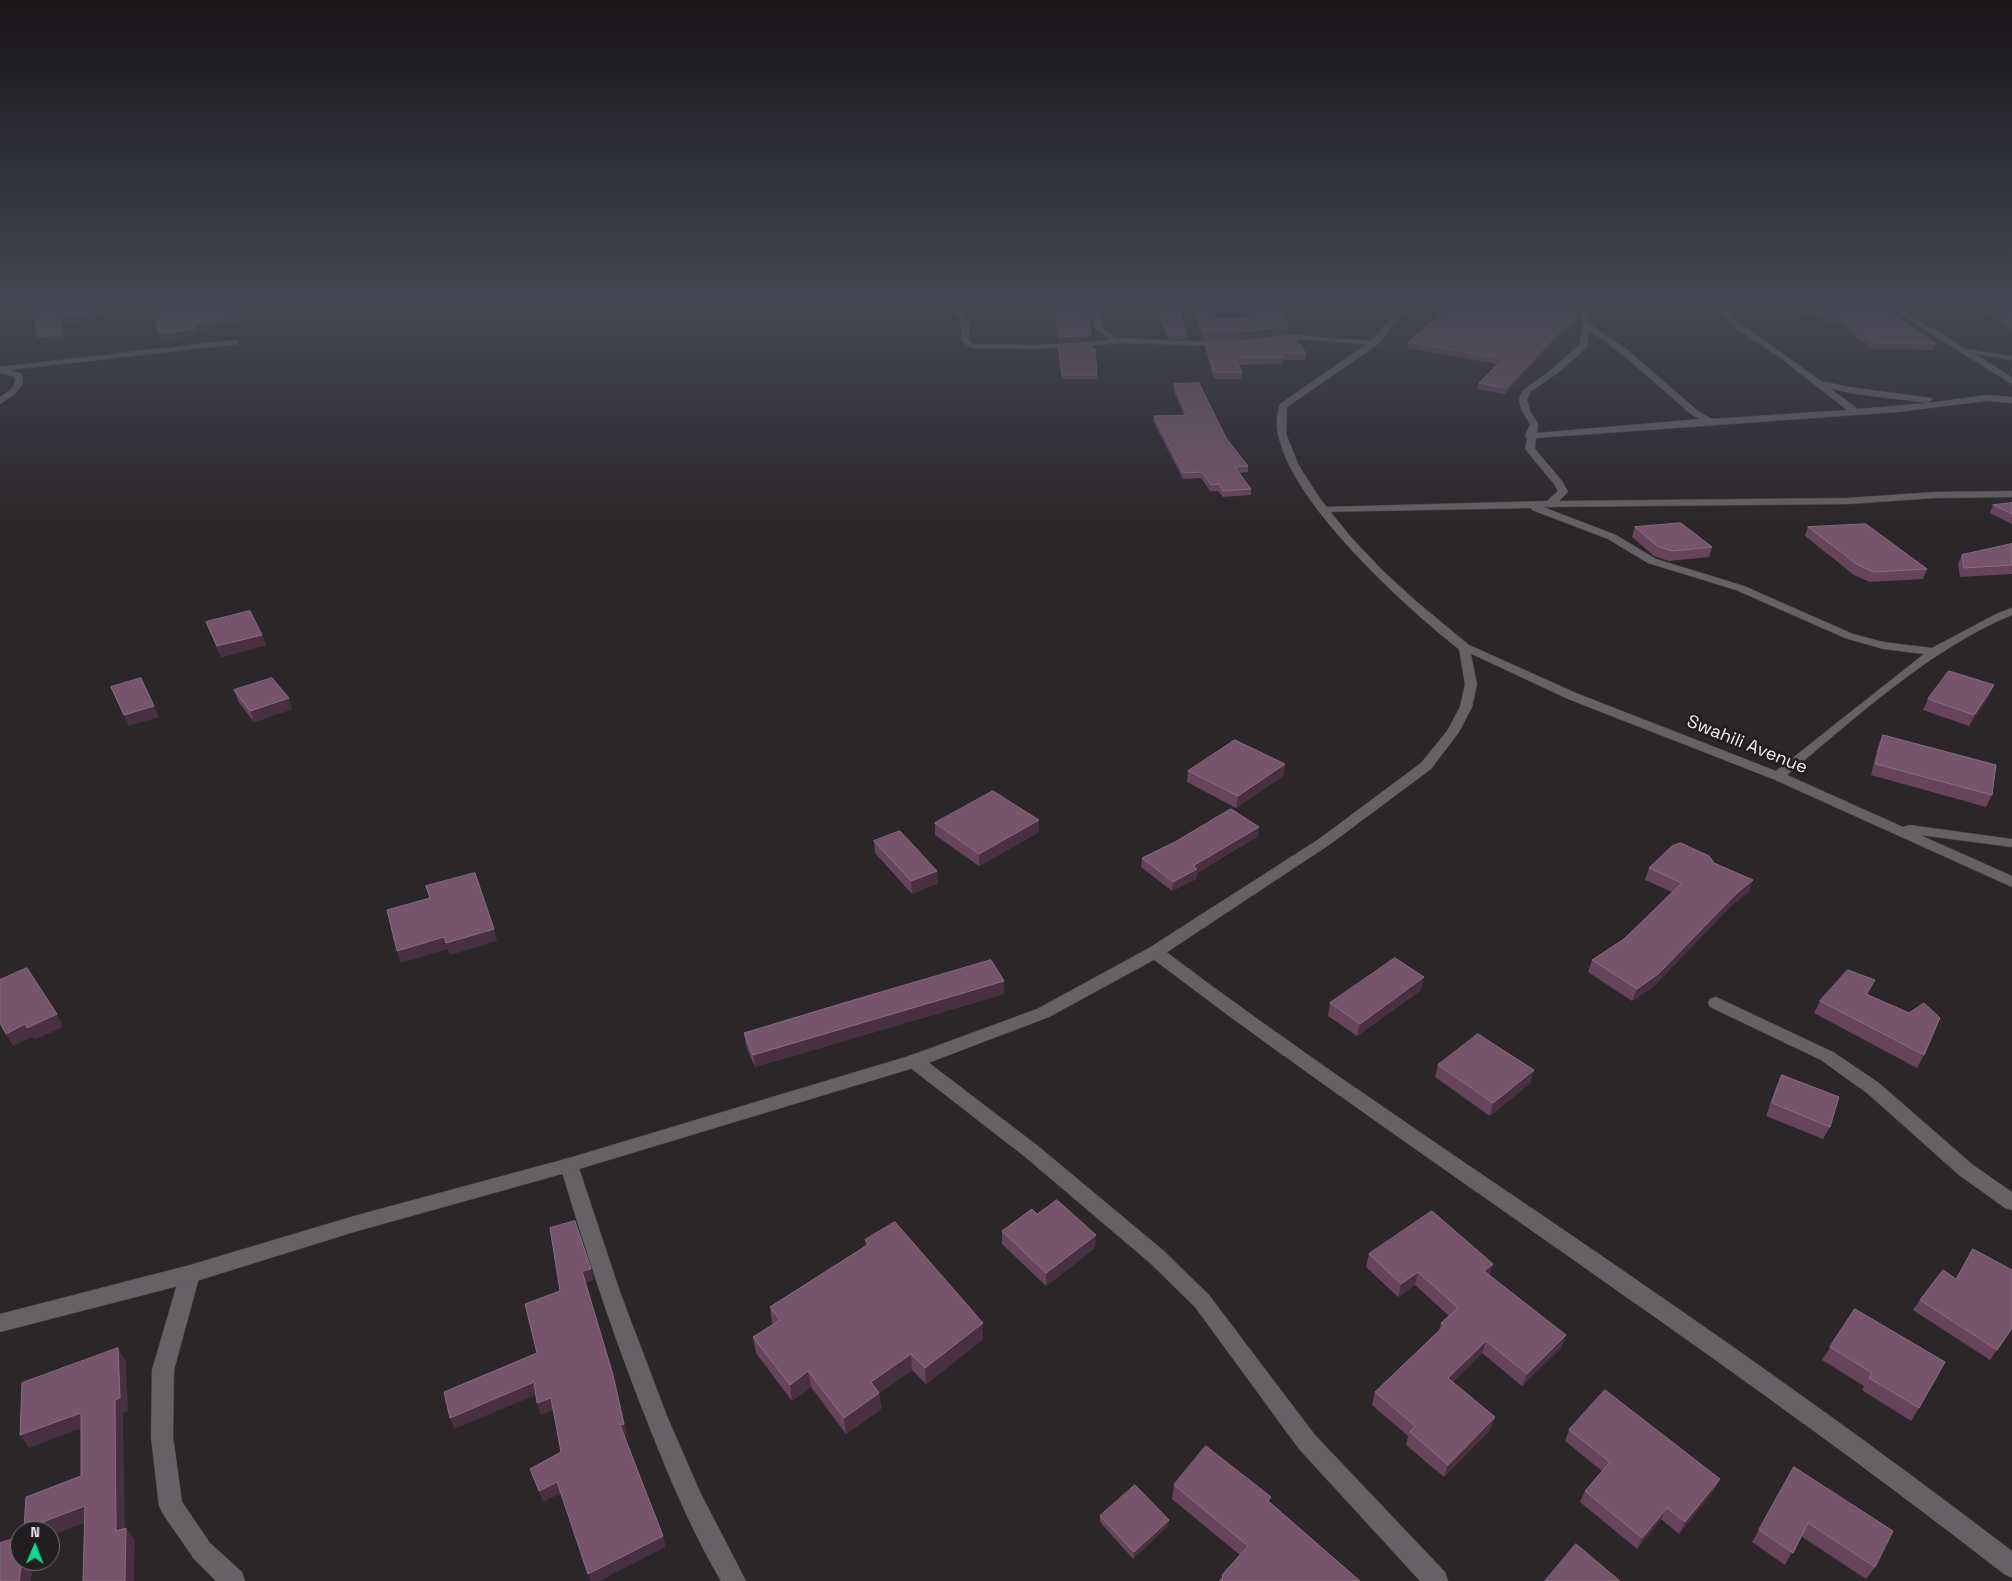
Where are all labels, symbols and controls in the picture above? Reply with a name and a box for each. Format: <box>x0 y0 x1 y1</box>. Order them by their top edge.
street label: Swahili Avenue <box>1684 711 1810 779</box>
north arrow <box>10 1521 60 1571</box>
text: N <box>30 1523 40 1541</box>

